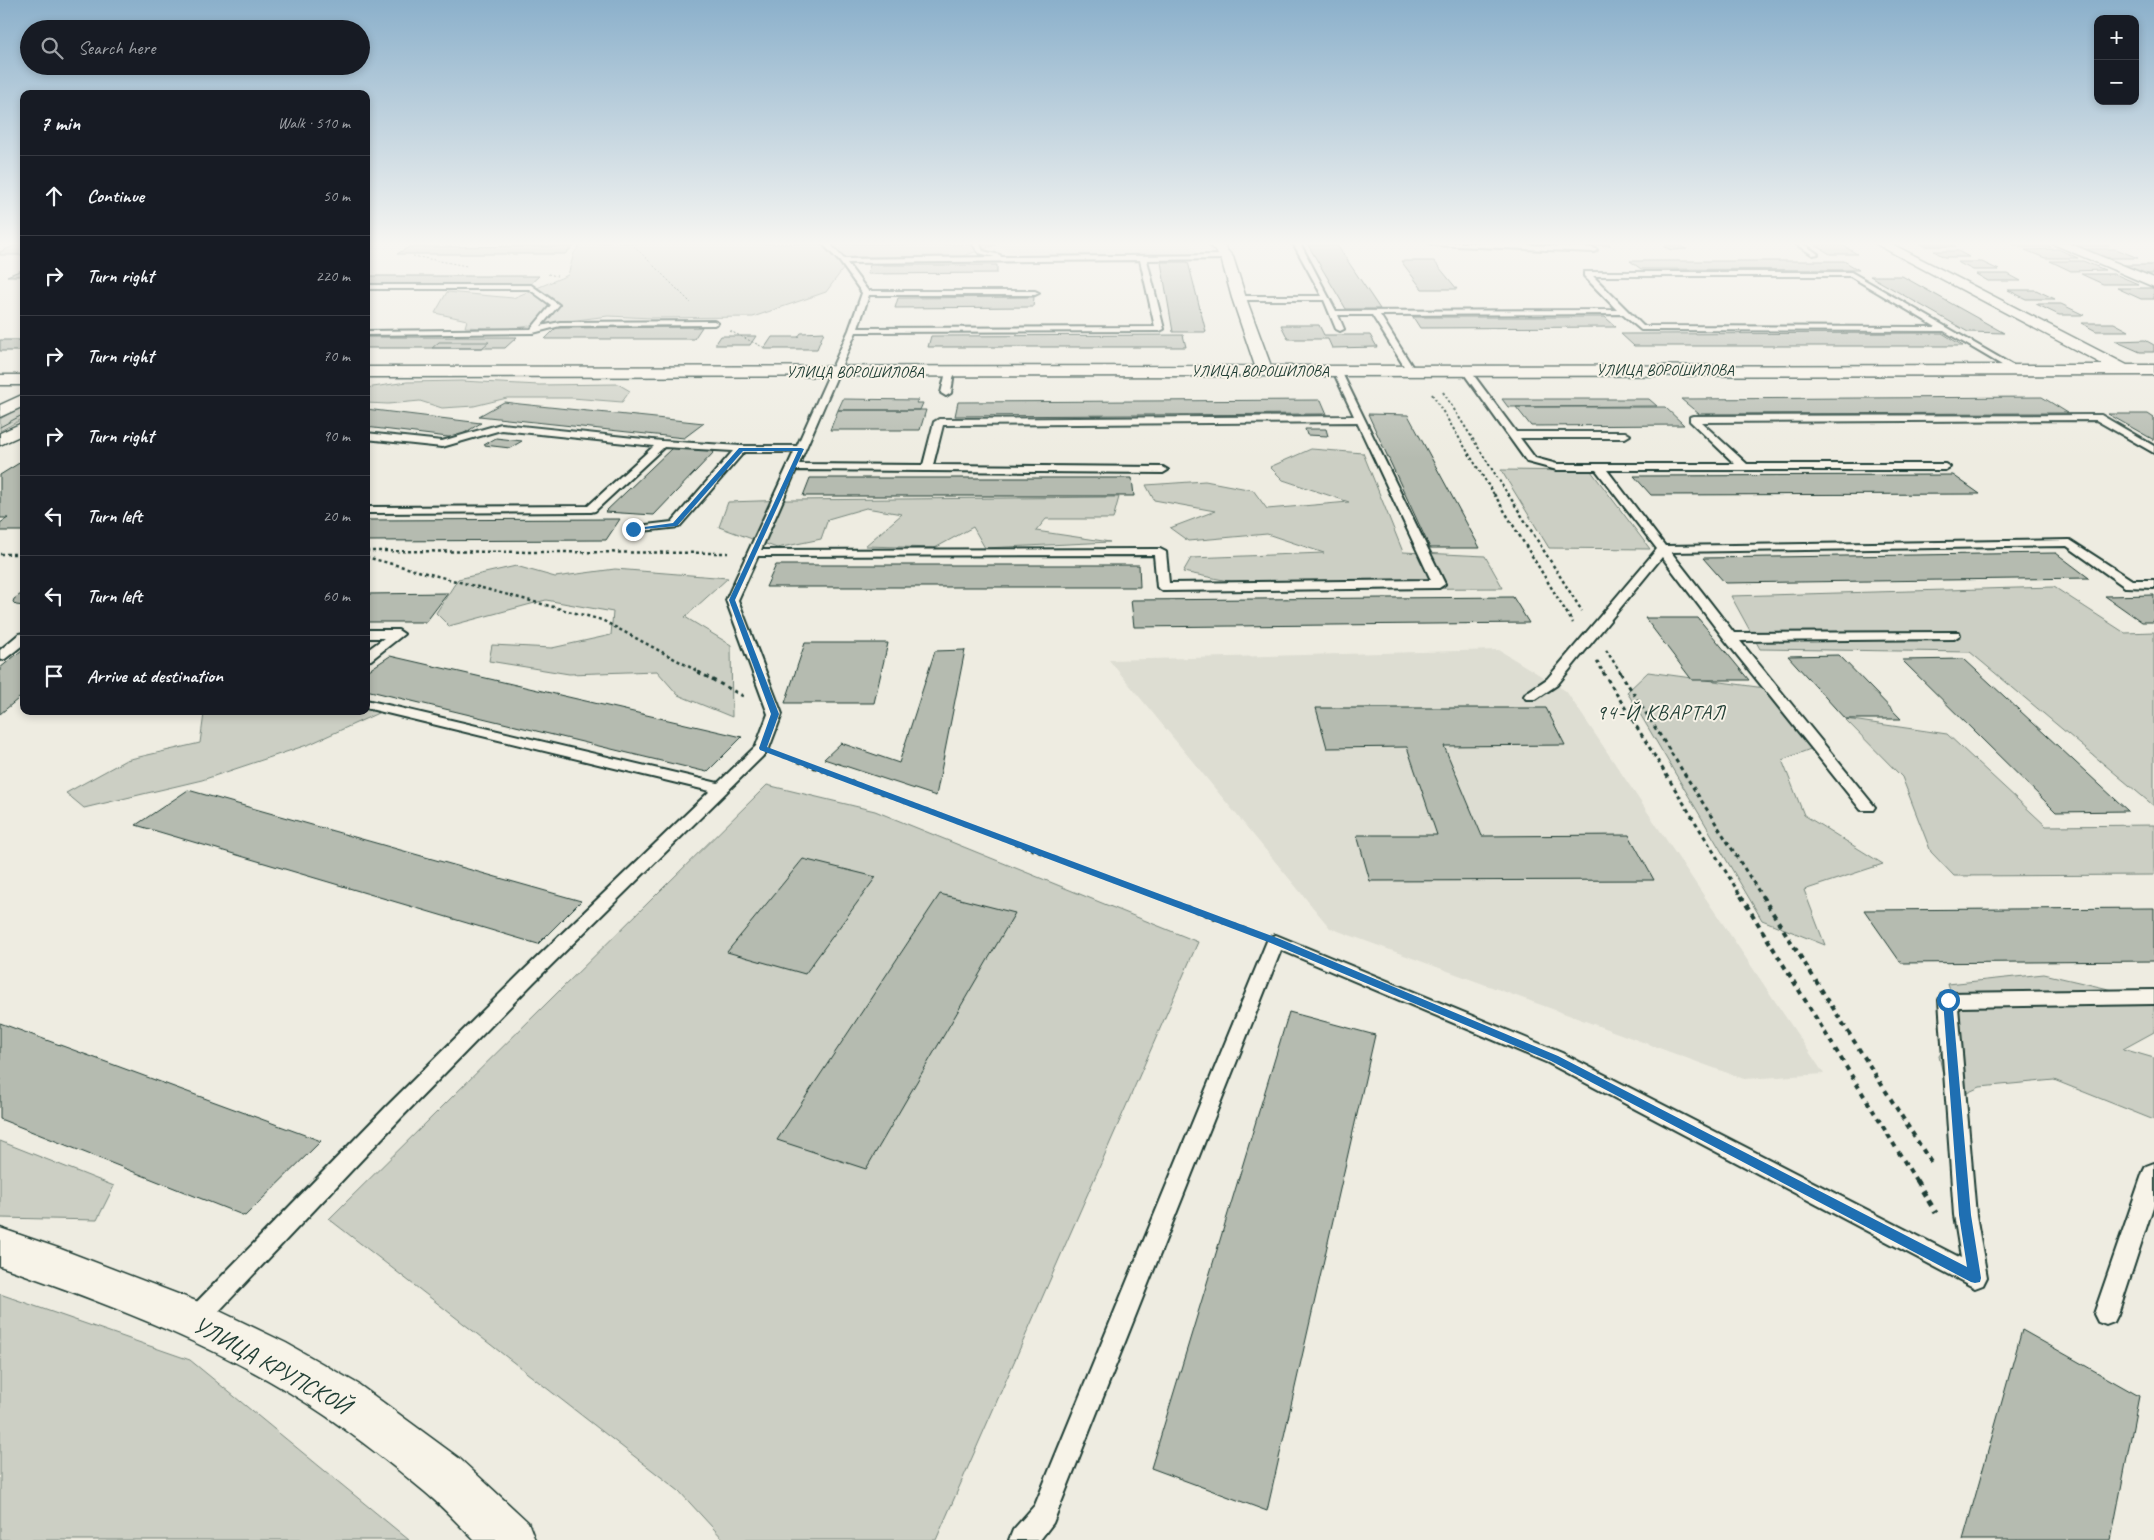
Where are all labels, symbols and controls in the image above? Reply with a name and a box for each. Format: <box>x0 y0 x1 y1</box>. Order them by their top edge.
map controls <box>2094 15 2139 105</box>
button: + <box>2094 15 2139 60</box>
search box <box>20 20 370 75</box>
icon: search <box>38 34 66 62</box>
text: Search here <box>78 36 155 60</box>
button: − <box>2094 60 2139 105</box>
text: 7 min <box>40 110 80 136</box>
text: Walk · 510 m <box>278 113 350 133</box>
icon: ahead <box>40 182 68 210</box>
text: Continue <box>87 184 144 208</box>
text: 50 m <box>323 186 350 206</box>
icon: right <box>40 262 68 290</box>
text: Turn right <box>87 264 154 288</box>
text: 220 m <box>316 266 350 286</box>
icon: right <box>40 342 68 370</box>
text: Turn right <box>87 344 154 368</box>
text: 70 m <box>323 346 350 366</box>
street label: УЛИЦА ВОРОШИЛОВА <box>1596 360 1735 380</box>
street label: УЛИЦА ВОРОШИЛОВА <box>1191 361 1330 381</box>
street label: УЛИЦА ВОРОШИЛОВА <box>786 362 925 382</box>
icon: right <box>40 422 68 450</box>
text: Turn right <box>87 424 154 448</box>
text: 90 m <box>323 426 350 446</box>
icon: left <box>40 502 68 530</box>
text: Turn left <box>87 504 142 528</box>
text: 20 m <box>323 506 350 526</box>
route end <box>622 518 645 541</box>
icon: left <box>40 582 68 610</box>
text: Turn left <box>87 584 142 608</box>
text: 60 m <box>323 586 350 606</box>
icon: arrive <box>40 662 68 690</box>
text: Arrive at destination <box>87 664 223 688</box>
district label: 94-Й КВАРТАЛ <box>1596 699 1727 725</box>
route start <box>1937 989 1960 1012</box>
street label: УЛИЦА КРУПСКОЙ <box>188 1309 359 1422</box>

